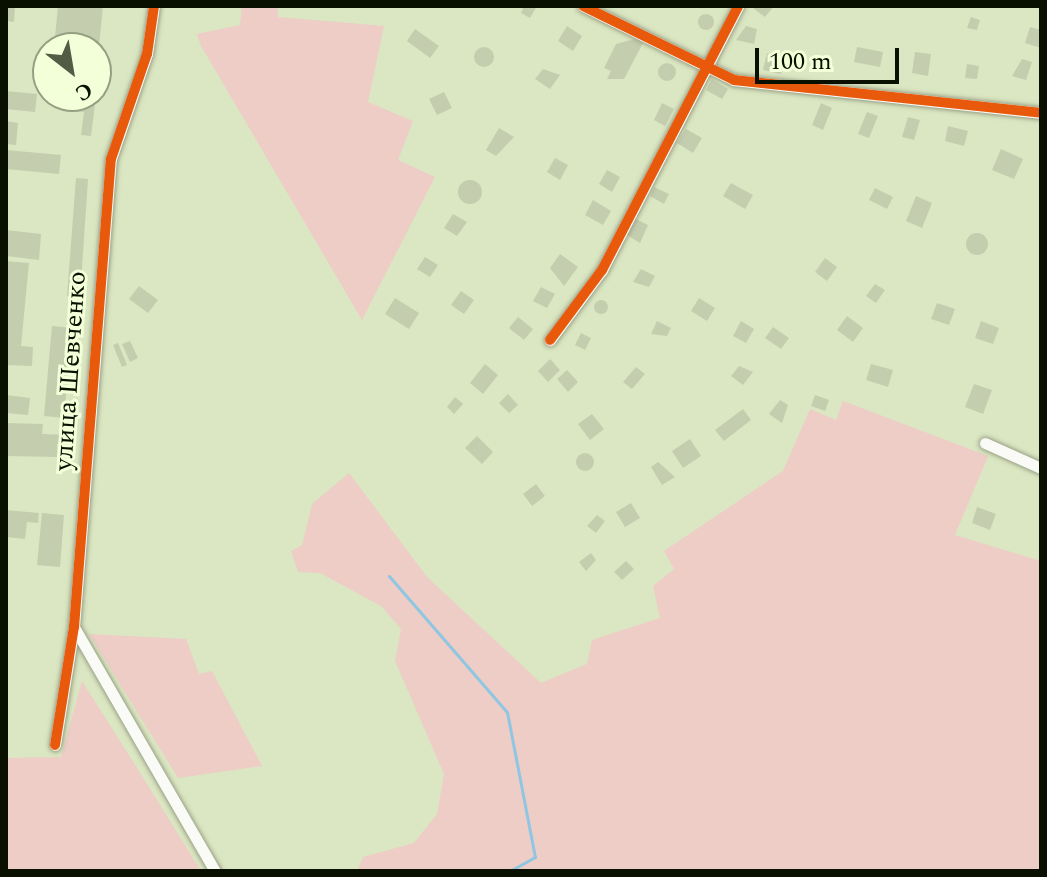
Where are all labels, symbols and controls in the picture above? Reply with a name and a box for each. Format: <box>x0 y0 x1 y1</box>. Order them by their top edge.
north arrow <box>32 32 112 112</box>
scale bar <box>759 32 903 82</box>
text: 100 m <box>769 44 832 80</box>
text: С <box>68 73 99 109</box>
street label: улица Шевченко <box>48 270 94 472</box>

